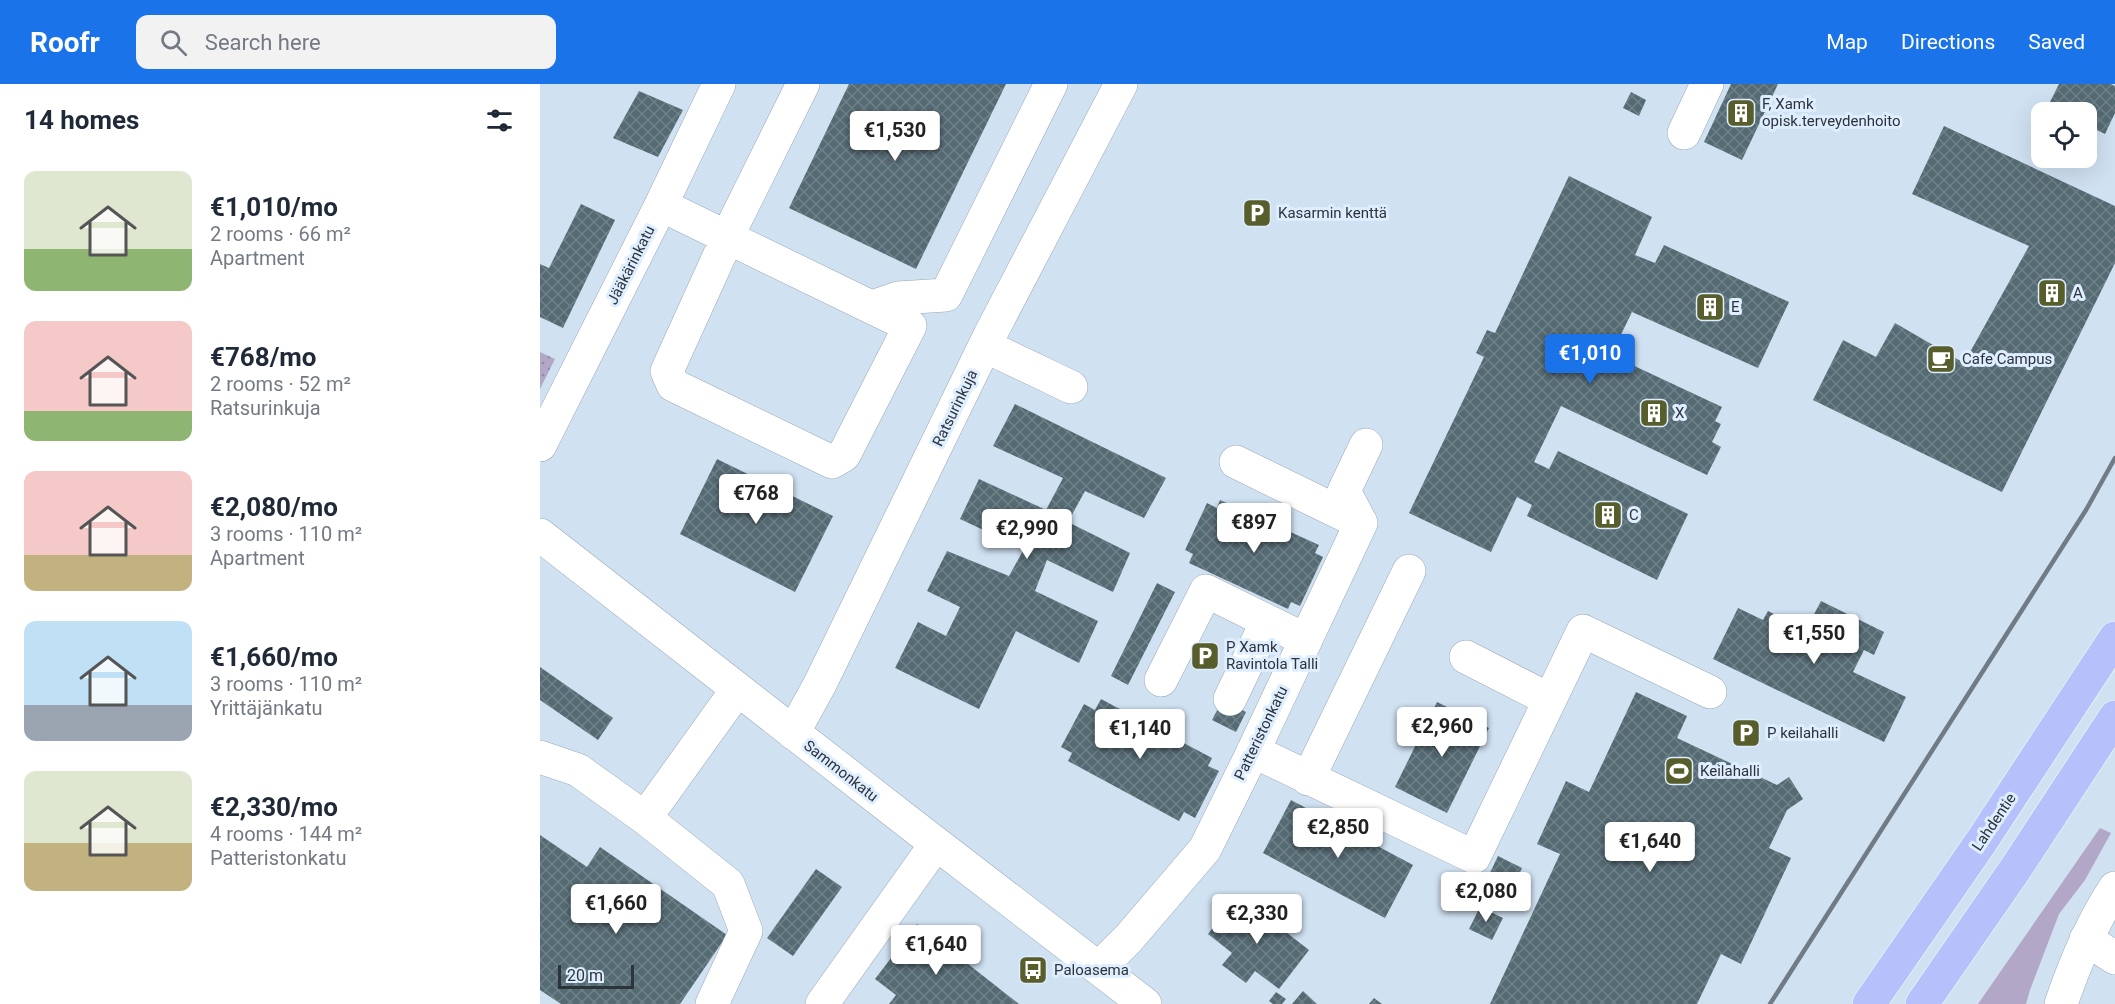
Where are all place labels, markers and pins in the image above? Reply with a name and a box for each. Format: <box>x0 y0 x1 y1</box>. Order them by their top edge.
place label: F, Xamk opisk.terveydenhoito <box>1762 95 1901 130</box>
building icon: F, Xamk opisk.terveydenhoito <box>1725 97 1757 129</box>
pin: €1,530 <box>846 111 944 162</box>
parking icon: Kasarmin kenttä <box>1241 197 1273 229</box>
place label: Kasarmin kenttä <box>1278 204 1387 222</box>
building icon: A <box>2036 277 2068 309</box>
place label: A <box>2073 284 2083 302</box>
building icon: E <box>1694 291 1726 323</box>
place label: E <box>1731 298 1740 316</box>
pin: €1,010 <box>1541 334 1639 385</box>
cafe icon: Cafe Campus <box>1925 343 1957 375</box>
place label: Cafe Campus <box>1962 350 2052 368</box>
building icon: X <box>1638 397 1670 429</box>
place label: X <box>1675 404 1685 422</box>
pin: €768 <box>720 474 792 525</box>
building icon: C <box>1592 499 1624 531</box>
pin: €897 <box>1218 503 1290 554</box>
place label: C <box>1629 506 1639 524</box>
pin: €2,990 <box>978 509 1076 560</box>
pin: €1,550 <box>1765 614 1863 665</box>
place label: P Xamk Ravintola Talli <box>1226 638 1318 673</box>
parking icon: P Xamk Ravintola Talli <box>1189 640 1221 672</box>
pin: €2,960 <box>1393 707 1491 758</box>
pin: €1,140 <box>1091 709 1189 760</box>
parking icon: P keilahalli <box>1730 717 1762 749</box>
place label: P keilahalli <box>1767 724 1838 742</box>
sports icon: Keilahalli <box>1663 755 1695 787</box>
place label: Keilahalli <box>1700 762 1760 780</box>
pin: €2,850 <box>1289 808 1387 859</box>
pin: €1,640 <box>1601 822 1699 873</box>
pin: €2,080 <box>1437 872 1535 923</box>
pin: €1,660 <box>567 884 665 935</box>
pin: €2,330 <box>1208 894 1306 945</box>
pin: €1,640 <box>887 925 985 976</box>
bus stop icon: Paloasema <box>1017 954 1049 986</box>
place label: Paloasema <box>1054 961 1129 979</box>

